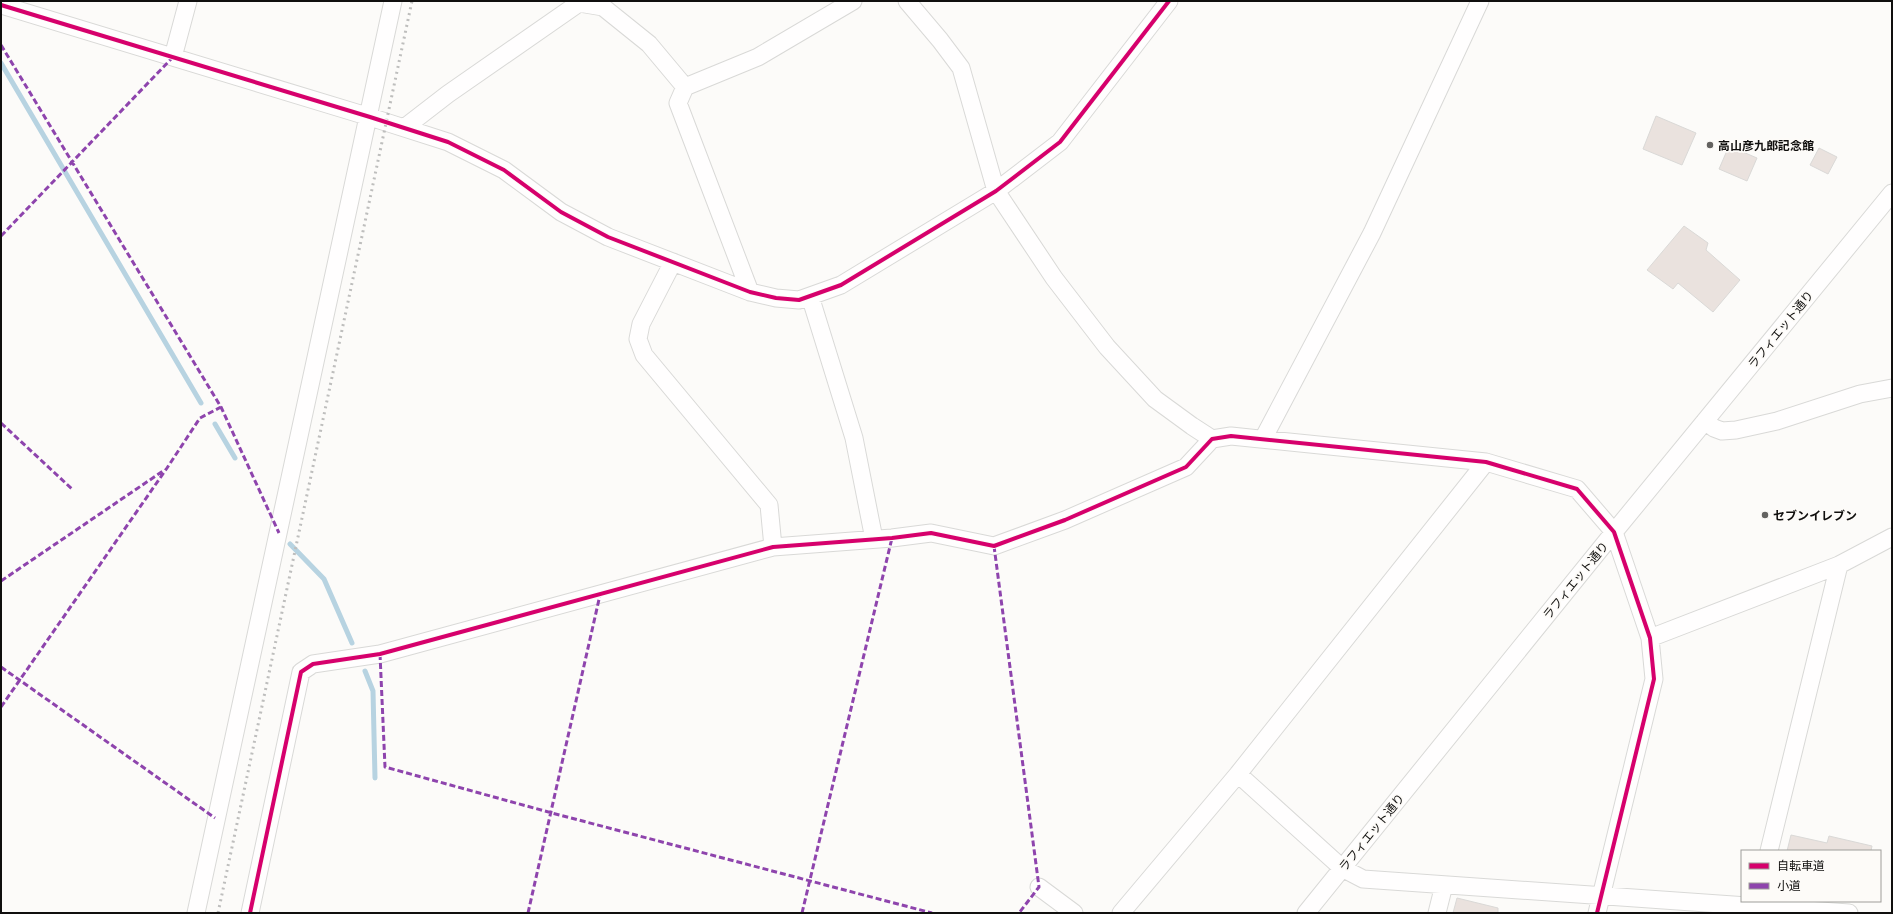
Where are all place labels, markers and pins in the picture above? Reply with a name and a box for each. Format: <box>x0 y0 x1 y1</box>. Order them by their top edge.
place label: 高山彦九郎記念館 <box>1718 138 1814 152</box>
marker: 高山彦九郎記念館 <box>1705 140 1715 150</box>
place label: セブンイレブン <box>1773 508 1857 522</box>
marker: セブンイレブン <box>1760 510 1770 520</box>

